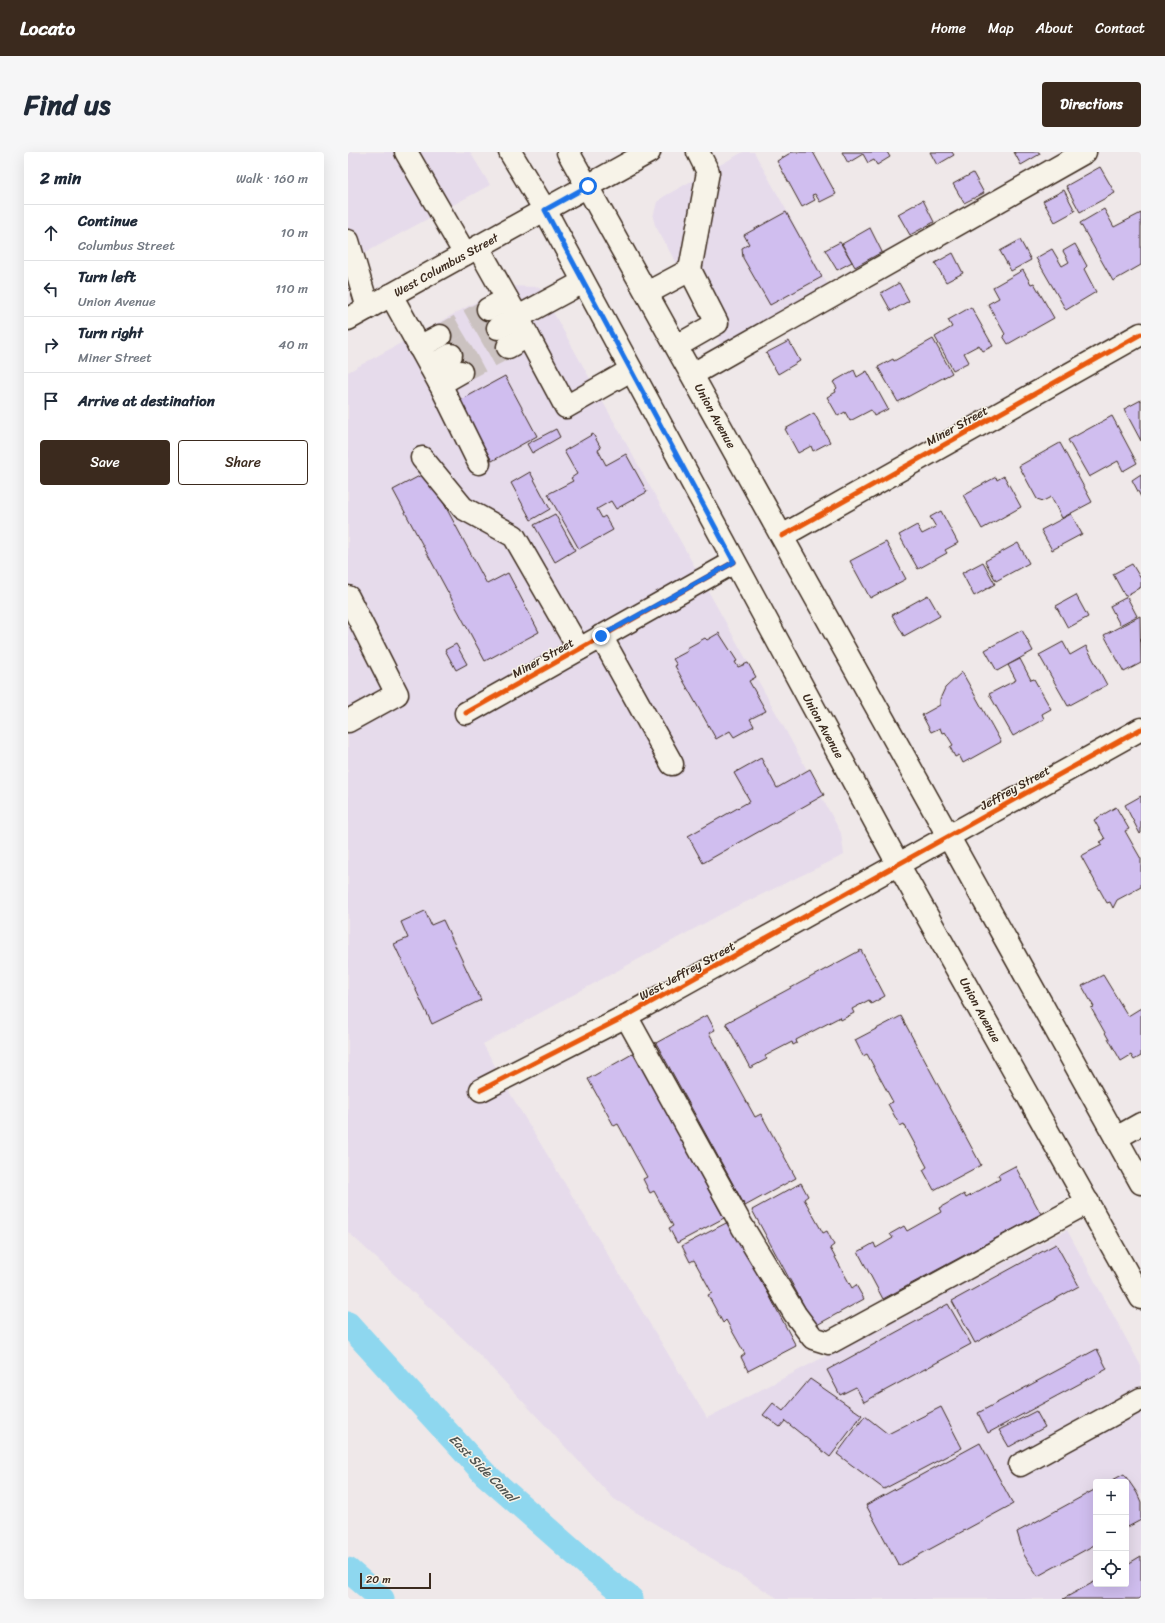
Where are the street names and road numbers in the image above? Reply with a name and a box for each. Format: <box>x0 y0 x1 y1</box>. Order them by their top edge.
street label: West Columbus Street <box>389 226 504 303</box>
street label: Union Avenue <box>688 379 742 453</box>
street label: Miner Street <box>922 400 992 452</box>
street label: Miner Street <box>508 632 578 684</box>
street label: Union Avenue <box>796 689 850 763</box>
street label: Jeffrey Street <box>975 760 1054 817</box>
street label: West Jeffrey Street <box>635 935 739 1007</box>
street label: Union Avenue <box>953 973 1007 1047</box>

